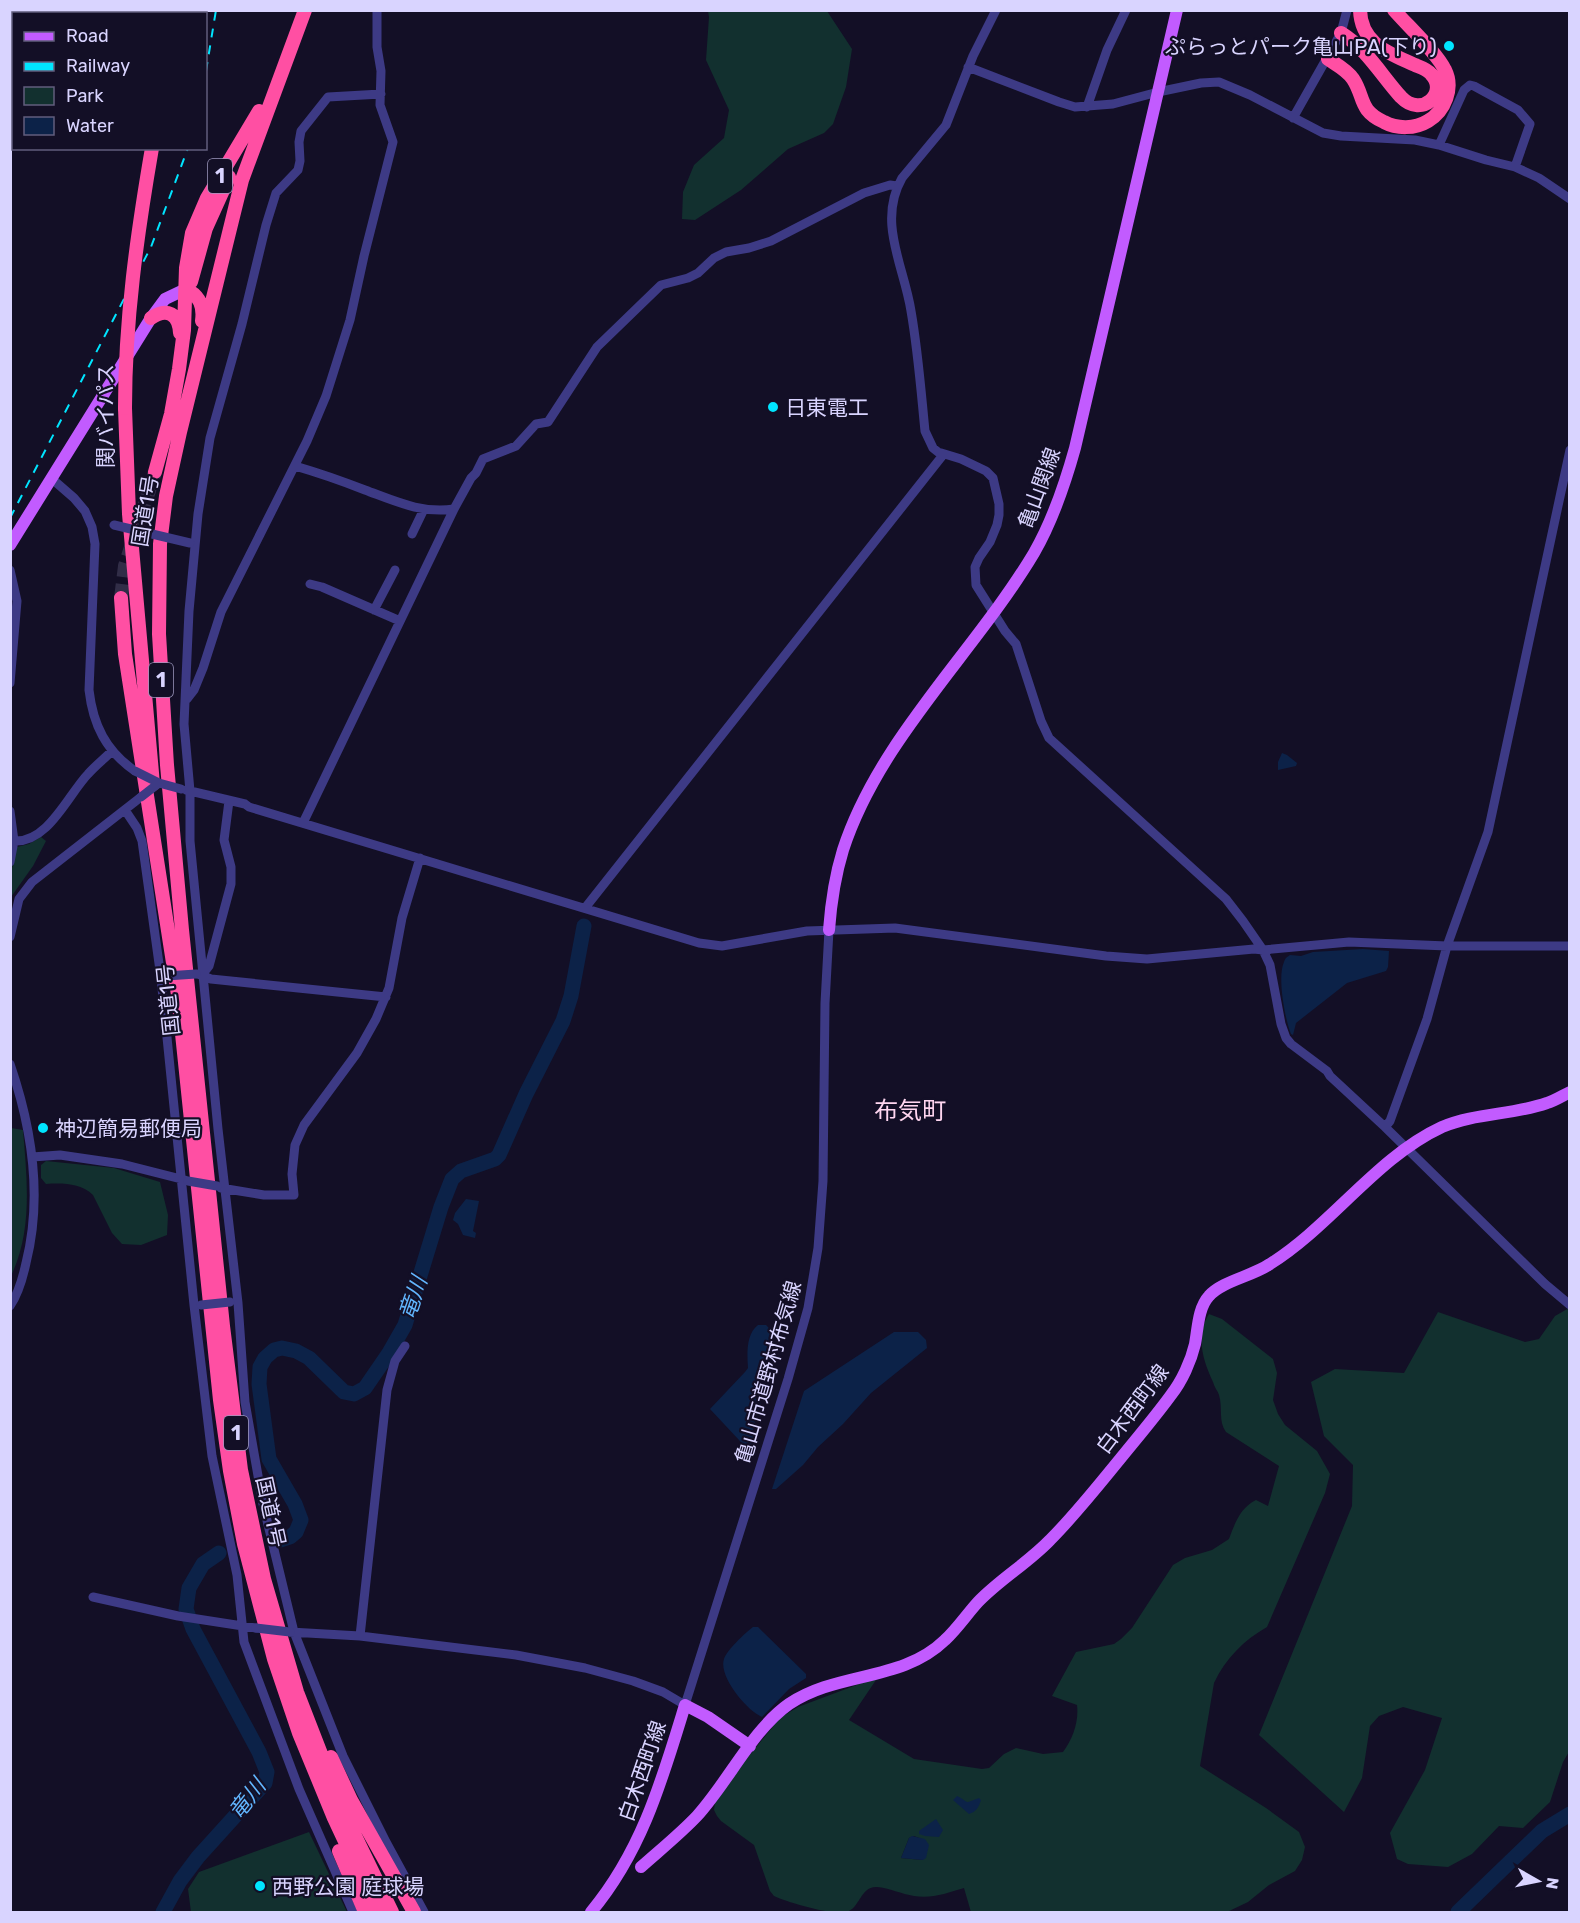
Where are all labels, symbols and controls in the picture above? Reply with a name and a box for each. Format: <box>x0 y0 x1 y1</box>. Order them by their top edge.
legend <box>12 12 207 150</box>
text: Road <box>66 25 109 47</box>
place label: ぷらっとパーク亀山PA(下り) <box>1165 34 1437 59</box>
marker: ぷらっとパーク亀山PA(下り) <box>1442 39 1456 53</box>
text: Railway <box>66 55 130 77</box>
text: Park <box>66 85 104 107</box>
text: Water <box>66 115 114 137</box>
road number: 1 <box>208 159 232 193</box>
street label: 関バイパス <box>93 364 118 468</box>
place label: 日東電工 <box>785 395 869 420</box>
marker: 日東電工 <box>766 400 780 414</box>
street label: 亀山関線 <box>1013 444 1065 532</box>
street label: 国道1号 <box>127 473 163 549</box>
road number: 1 <box>149 663 173 697</box>
street label: 国道1号 <box>152 963 184 1037</box>
district label: 布気町 <box>874 1097 946 1125</box>
place label: 神辺簡易郵便局 <box>55 1116 202 1141</box>
marker: 神辺簡易郵便局 <box>36 1121 50 1135</box>
water label: 竜川 <box>393 1271 434 1323</box>
street label: 亀山市道野村布気線 <box>730 1278 806 1466</box>
street label: 白木西町線 <box>1090 1360 1174 1458</box>
road number: 1 <box>224 1416 248 1450</box>
street label: 国道1号 <box>251 1474 291 1550</box>
street label: 白木西町線 <box>613 1717 671 1825</box>
water label: 竜川 <box>223 1772 272 1825</box>
north arrow <box>1508 1851 1568 1911</box>
place label: 西野公園 庭球場 <box>272 1874 424 1899</box>
text: N <box>1542 1876 1563 1890</box>
marker: 西野公園 庭球場 <box>253 1879 267 1893</box>

